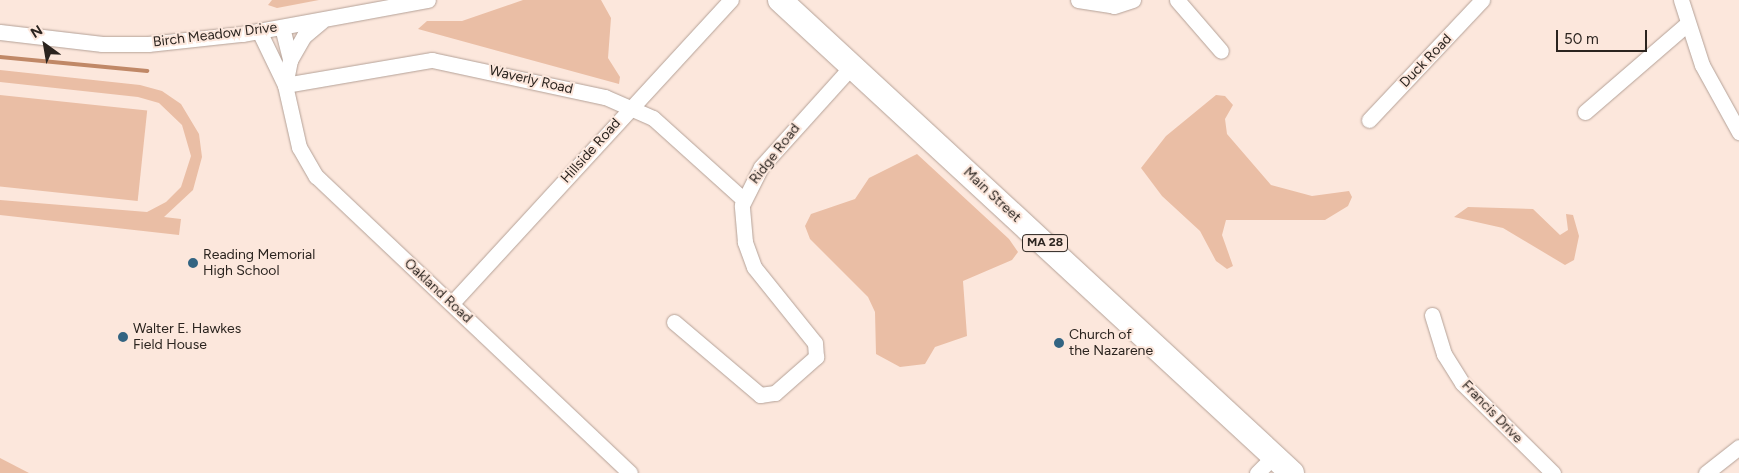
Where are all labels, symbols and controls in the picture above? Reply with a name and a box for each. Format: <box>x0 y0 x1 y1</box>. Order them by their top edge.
street label: Birch Meadow Drive <box>152 19 278 51</box>
north arrow <box>20 20 70 70</box>
scale bar <box>1559 20 1650 52</box>
text: N <box>28 22 46 42</box>
text: 50 m <box>1564 30 1599 48</box>
street label: Duck Road <box>1397 31 1455 91</box>
street label: Waverly Road <box>487 62 575 98</box>
street label: Hillside Road <box>558 115 624 187</box>
street label: Ridge Road <box>746 121 804 187</box>
street label: Main Street <box>960 164 1024 226</box>
road number: MA 28 <box>1021 234 1069 252</box>
place label: Reading Memorial High School <box>203 247 315 280</box>
street label: Oakland Road <box>401 255 475 327</box>
marker: Reading Memorial High School <box>187 257 199 269</box>
place label: Walter E. Hawkes Field House <box>133 321 241 354</box>
place label: Church of the Nazarene <box>1069 327 1153 360</box>
marker: Walter E. Hawkes Field House <box>117 331 129 343</box>
marker: Church of the Nazarene <box>1053 337 1065 349</box>
street label: Francis Drive <box>1458 377 1526 447</box>

